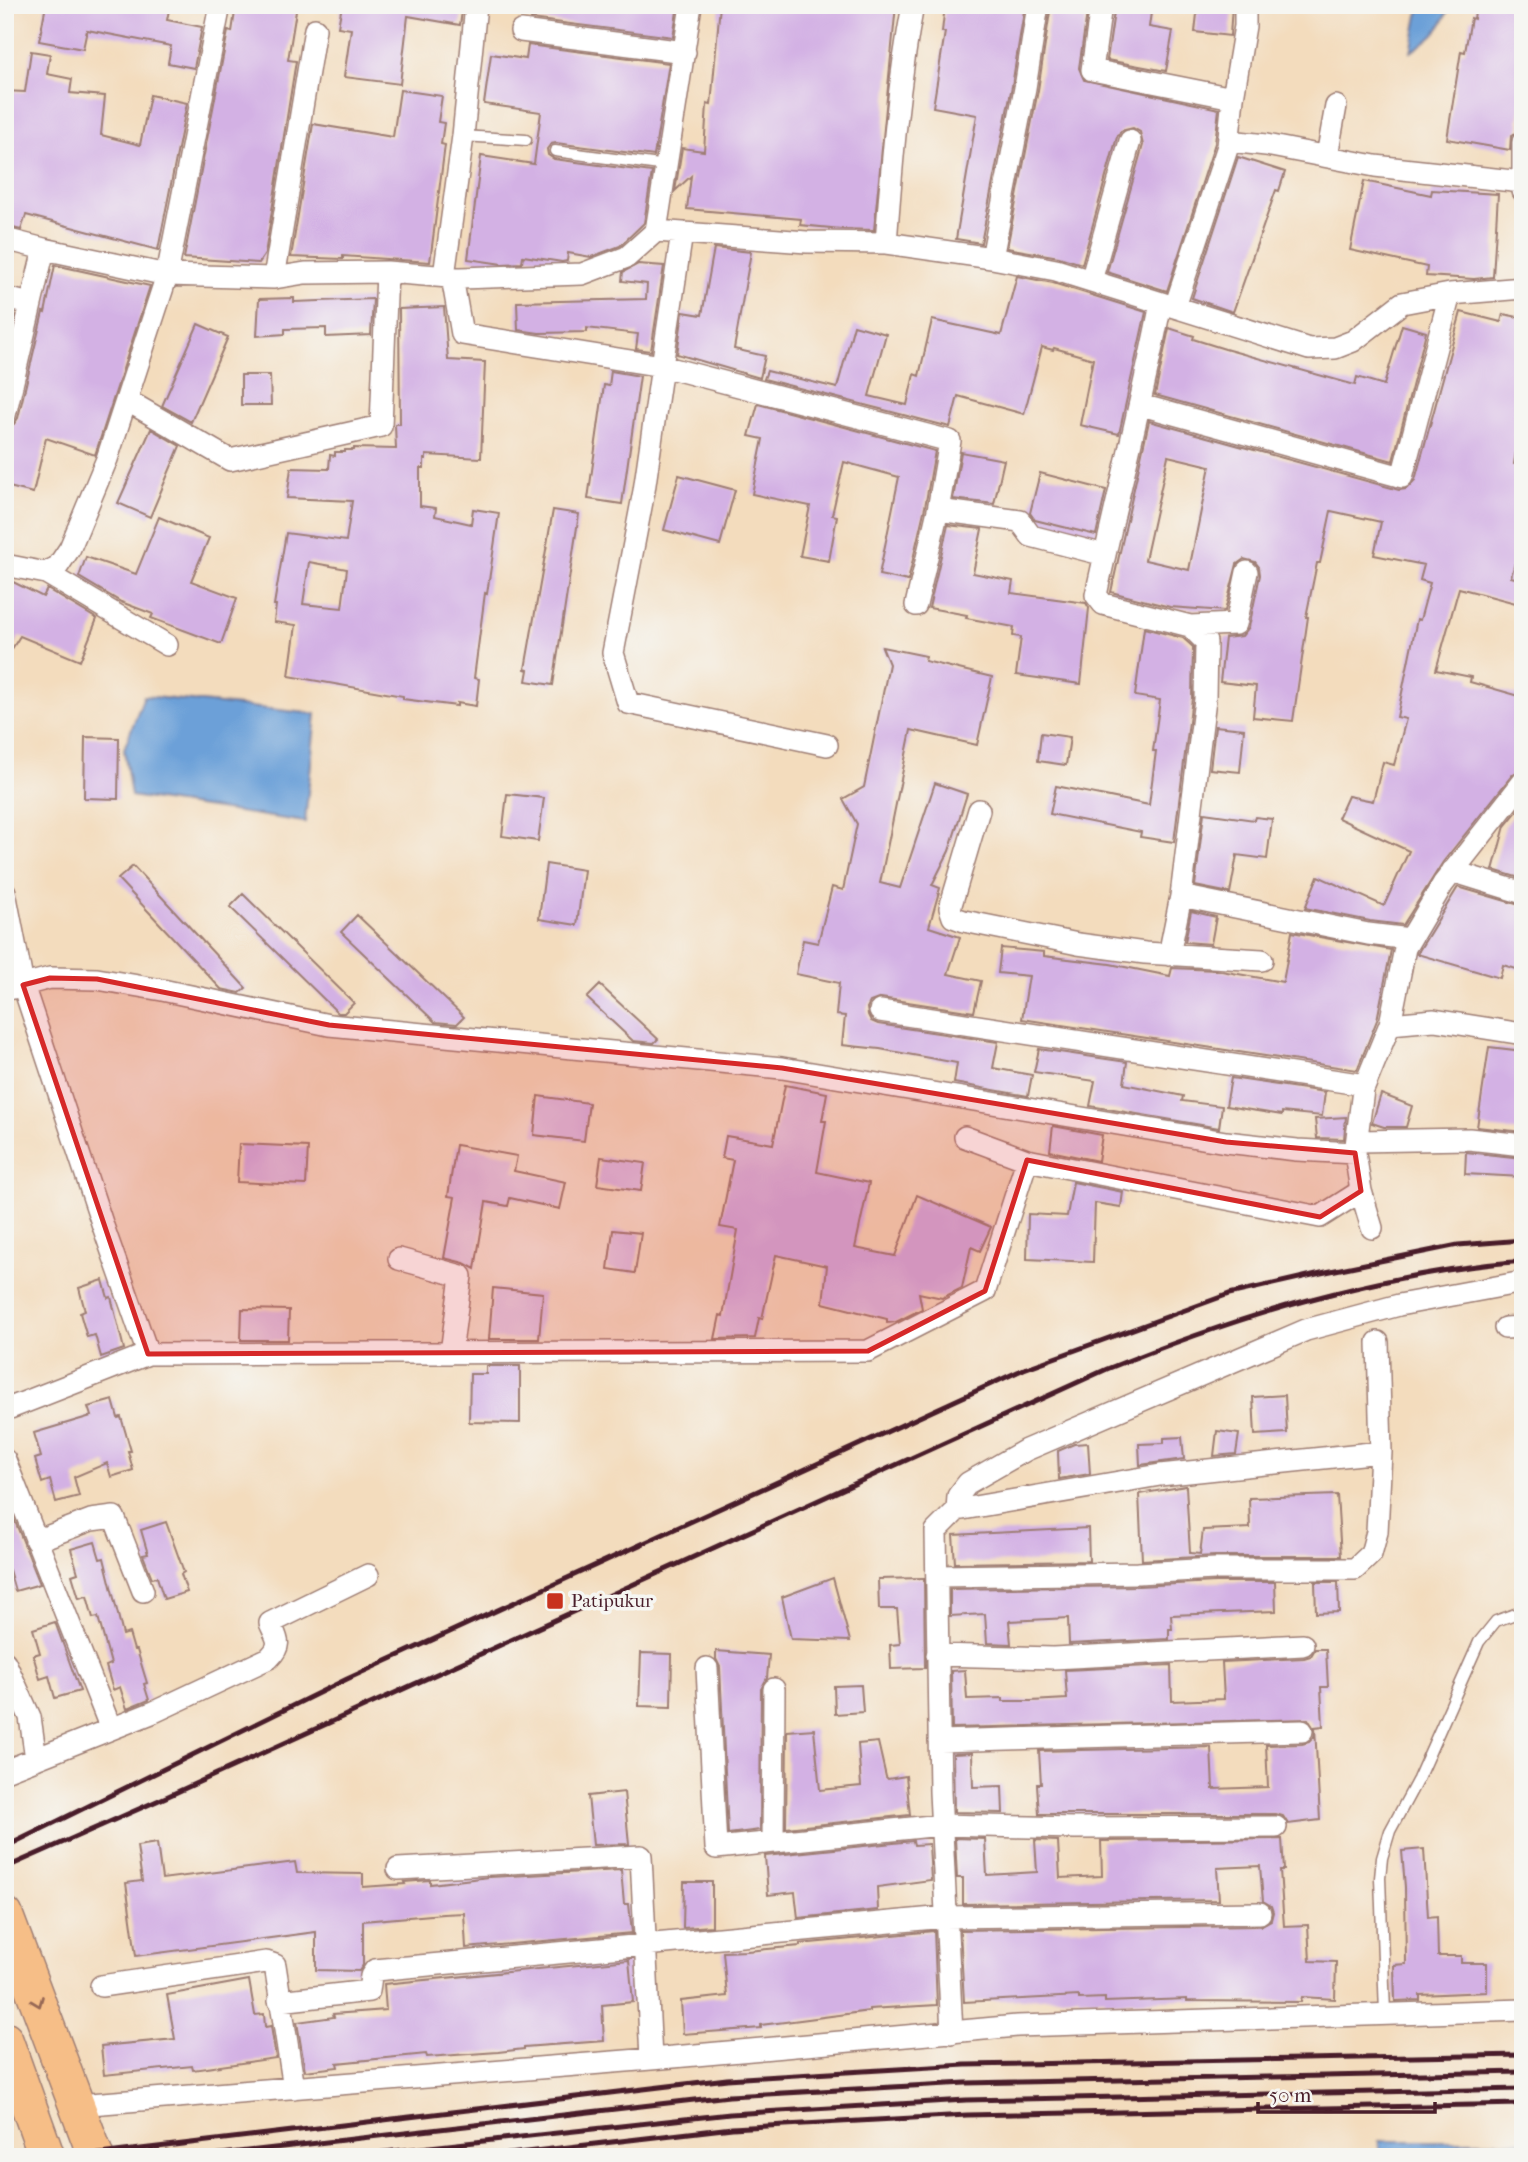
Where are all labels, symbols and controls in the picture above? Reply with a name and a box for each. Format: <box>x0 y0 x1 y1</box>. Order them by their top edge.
place label: Patipukur <box>571 1590 654 1612</box>
marker: Patipukur <box>545 1591 565 1611</box>
one-way arrow <box>30 1995 44 2007</box>
scale bar <box>1258 2071 1435 2115</box>
text: 50 m <box>1269 2083 1312 2107</box>

